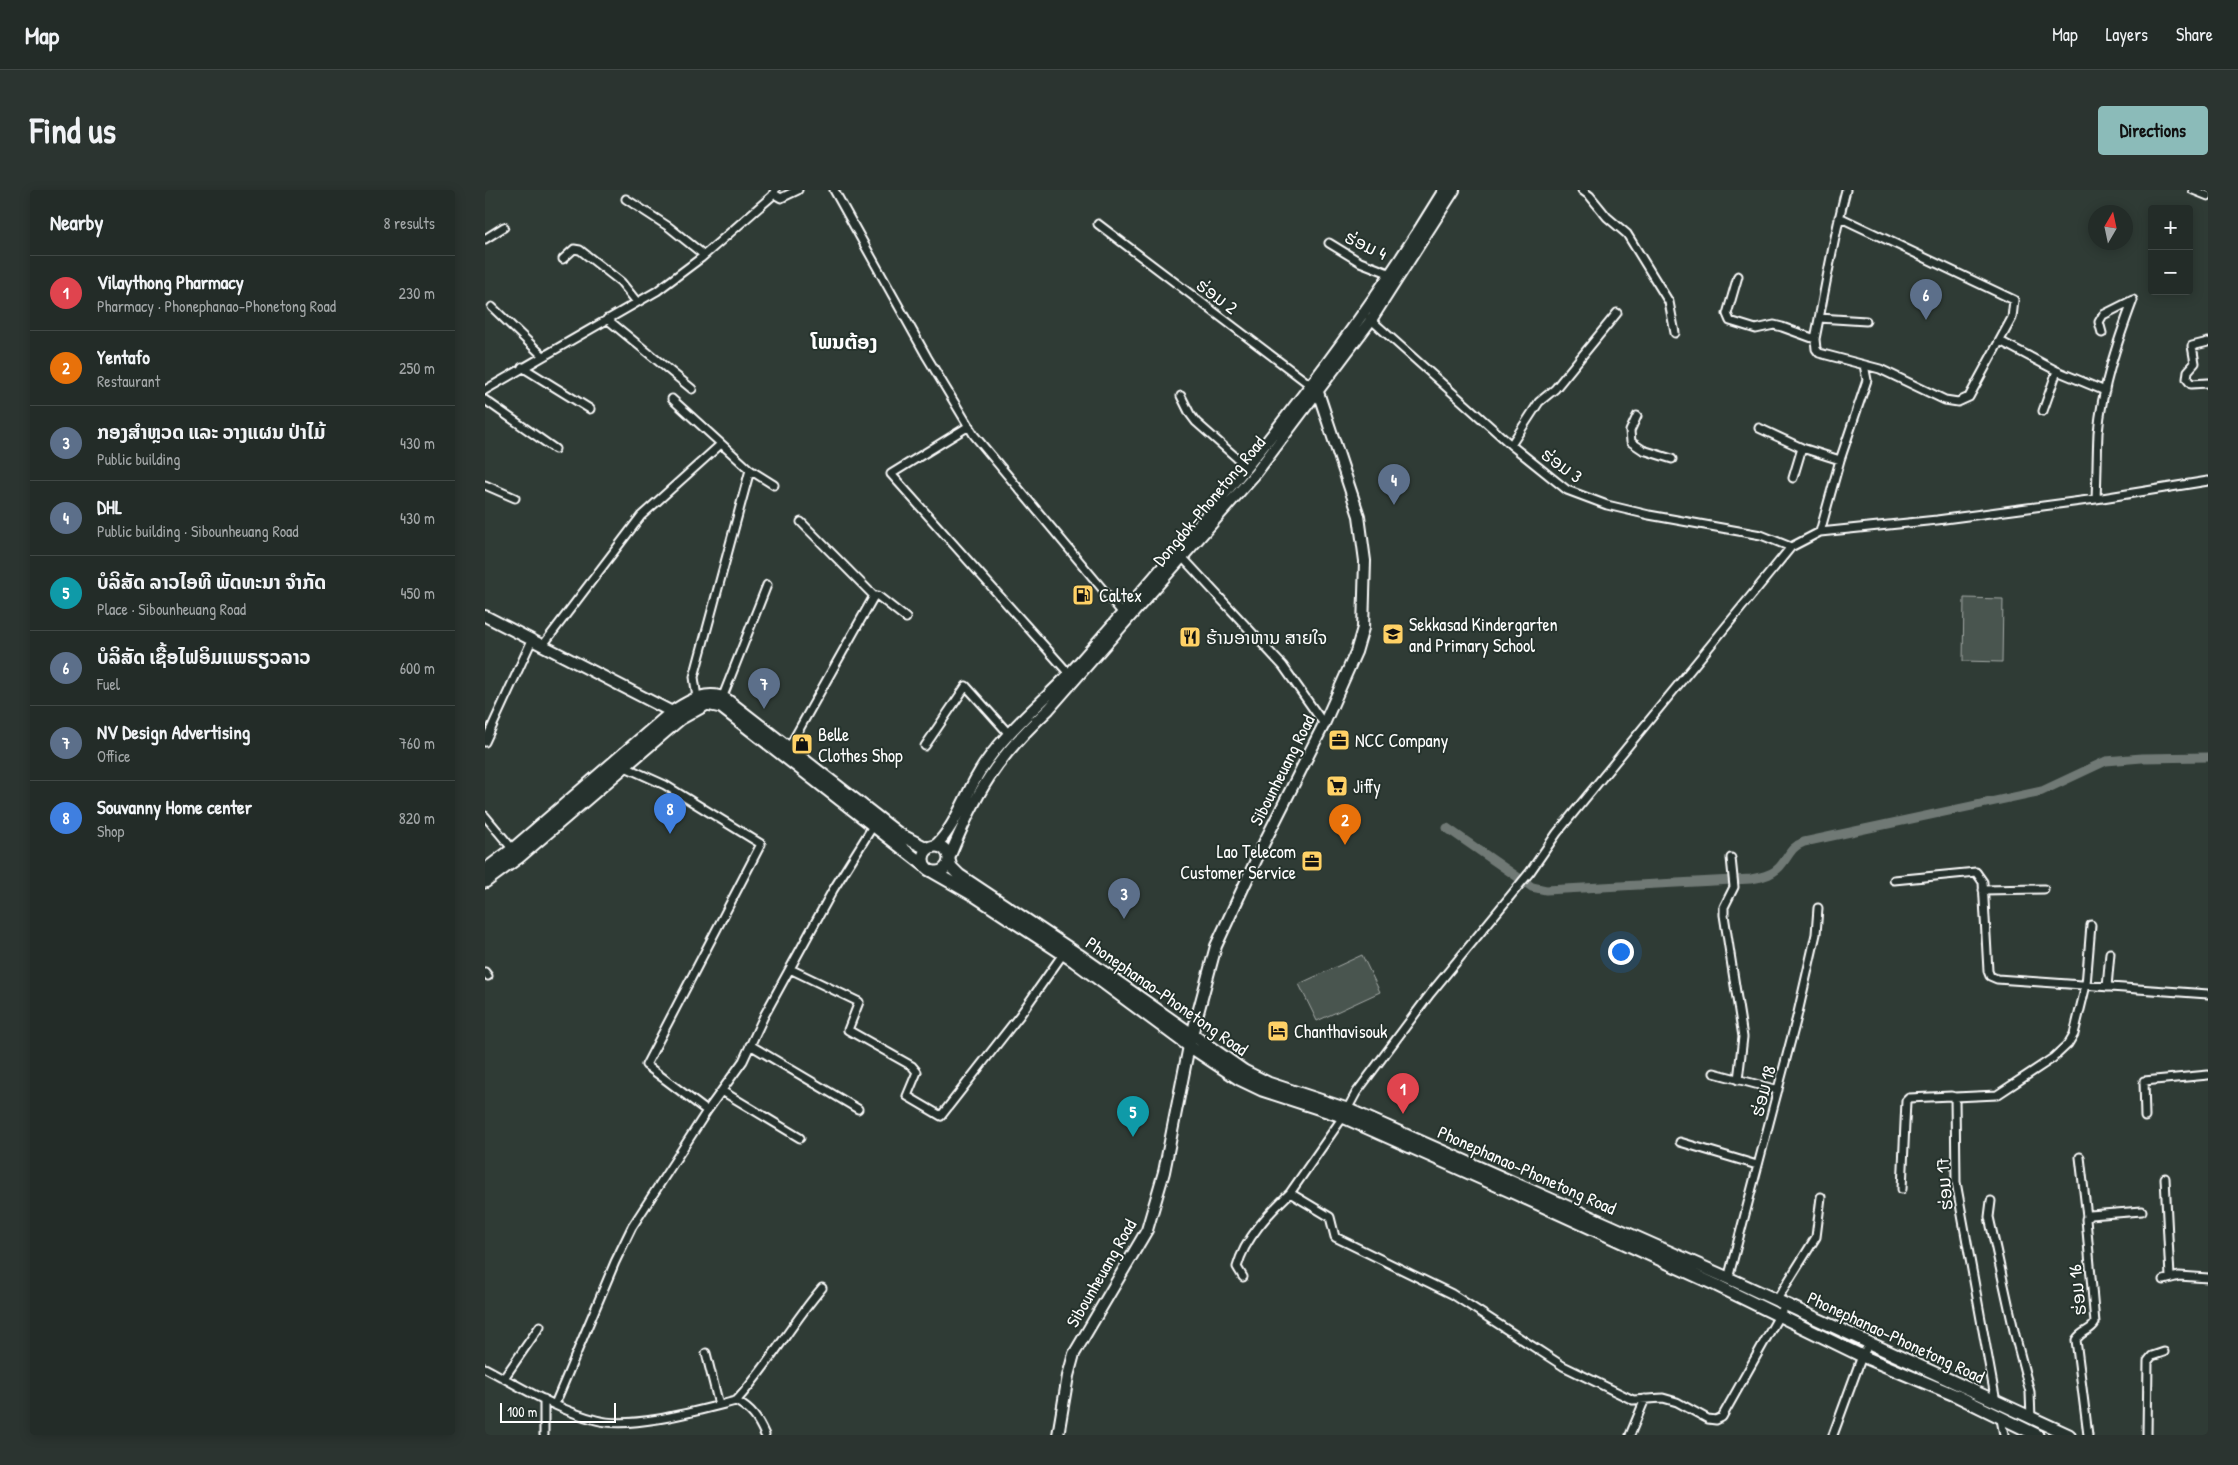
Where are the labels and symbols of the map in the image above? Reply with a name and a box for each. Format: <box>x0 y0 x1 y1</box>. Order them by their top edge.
north arrow <box>2088 205 2133 250</box>
street label: ຮ່ອມ 4 <box>1341 224 1392 266</box>
street label: ຮ່ອມ 2 <box>1191 272 1243 320</box>
pin: 6 <box>1910 279 1942 320</box>
district label: ໂພນຕ້ອງ <box>810 328 877 355</box>
street label: Dongdok-Phonetong Road <box>1147 431 1271 571</box>
street label: ຮ່ອມ 3 <box>1536 442 1588 488</box>
pin: 4 <box>1378 464 1410 505</box>
fuel station icon: Caltex <box>1071 583 1095 607</box>
place label: Caltex <box>1099 583 1142 608</box>
place label: Sekkasad Kindergarten and Primary School <box>1409 612 1558 658</box>
school or university icon: Sekkasad Kindergarten and Primary School <box>1381 622 1405 646</box>
restaurant icon: ຮ້ານອາຫານ ສາຍໃຈ <box>1178 625 1202 649</box>
place label: ຮ້ານອາຫານ ສາຍໃຈ <box>1206 625 1328 650</box>
pin: 7 <box>748 668 780 709</box>
street label: Sibounheuang Road <box>1243 710 1321 830</box>
place label: Belle Clothes Shop <box>818 722 903 768</box>
office icon: NCC Company <box>1327 728 1351 752</box>
place label: NCC Company <box>1355 728 1449 753</box>
shop icon: Belle Clothes Shop <box>790 732 814 756</box>
supermarket icon: Jiffy <box>1325 774 1349 798</box>
place label: Jiffy <box>1353 774 1381 799</box>
pin: 8 <box>654 793 686 834</box>
pin: 2 <box>1329 804 1361 845</box>
place label: Lao Telecom Customer Service <box>1180 839 1296 885</box>
office icon: Lao Telecom Customer Service <box>1300 849 1324 873</box>
pin: 3 <box>1108 878 1140 919</box>
street label: Phonephanao-Phonetong Road <box>1081 930 1253 1062</box>
your location <box>1608 939 1634 965</box>
hotel icon: Chanthavisouk <box>1266 1019 1290 1043</box>
place label: Chanthavisouk <box>1294 1019 1388 1044</box>
street label: ຮ່ອມ 18 <box>1744 1063 1782 1119</box>
pin: 1 <box>1387 1073 1419 1114</box>
pin: 5 <box>1117 1096 1149 1137</box>
street label: Phonephanao-Phonetong Road <box>1434 1119 1620 1221</box>
street label: ຮ່ອມ 17 <box>1929 1156 1959 1211</box>
street label: Sibounheuang Road <box>1060 1214 1142 1332</box>
street label: ຮ່ອມ 16 <box>2062 1263 2092 1317</box>
street label: Phonephanao-Phonetong Road <box>1803 1285 1989 1389</box>
scale bar <box>500 1400 616 1423</box>

